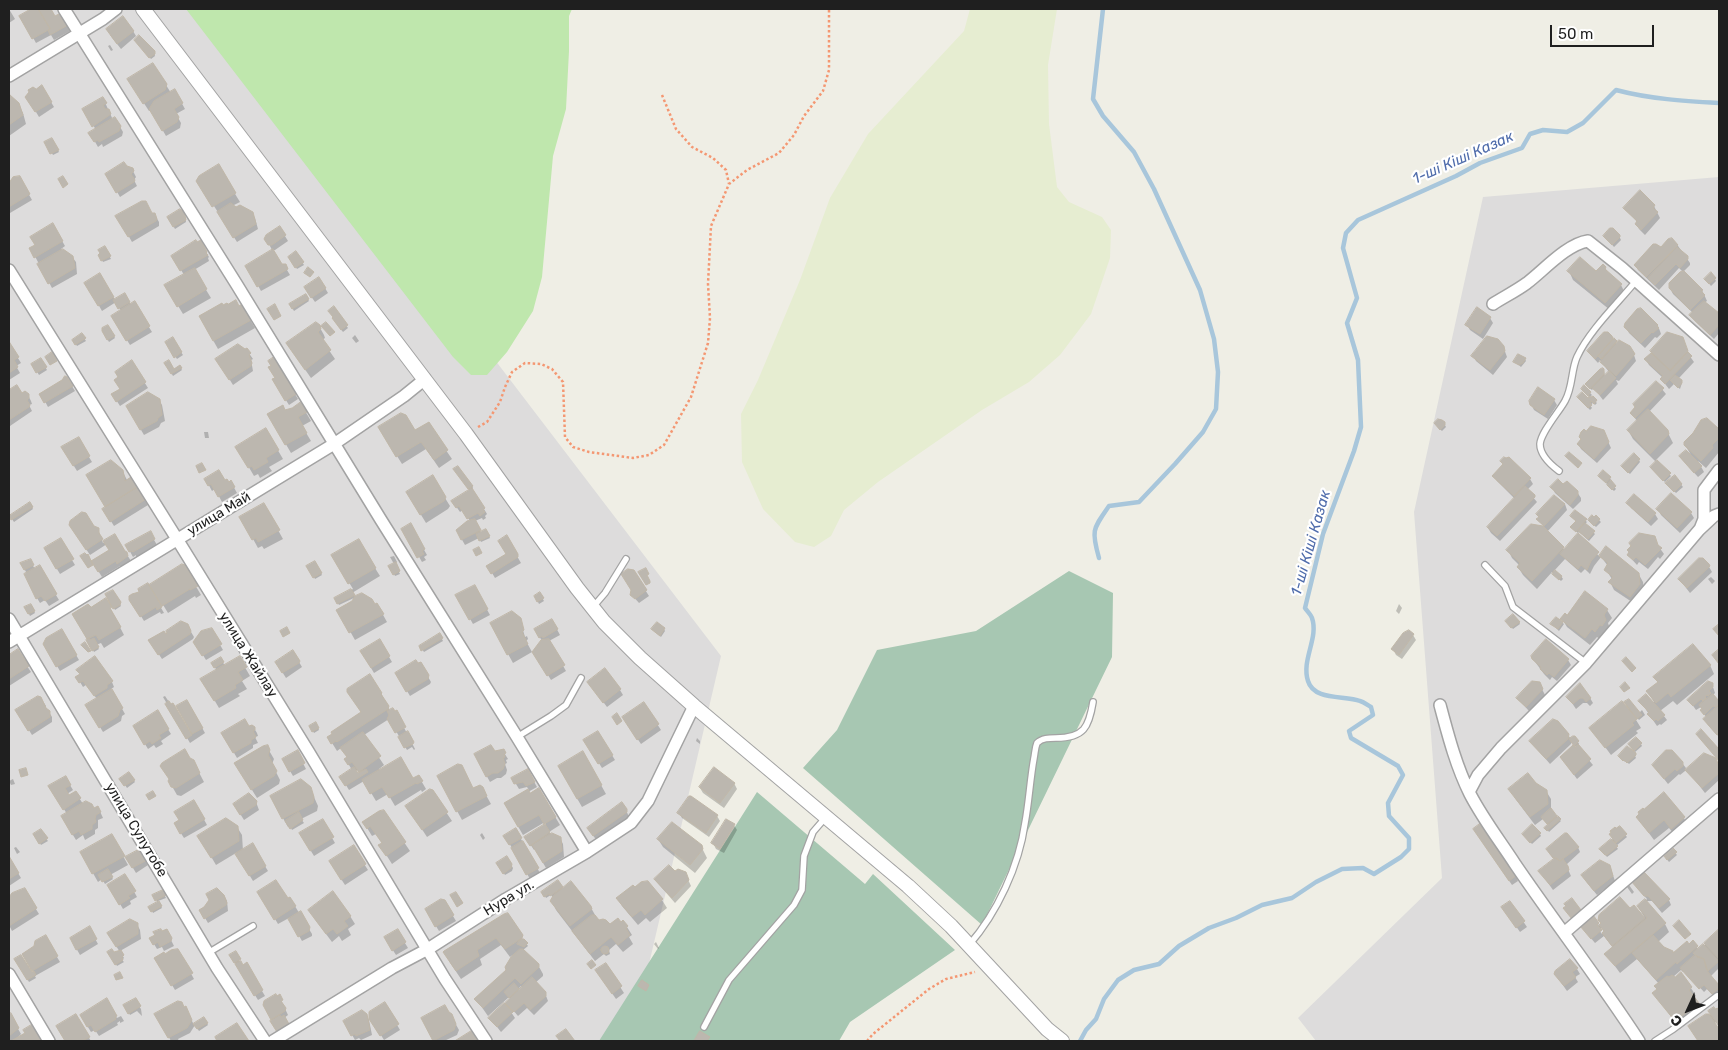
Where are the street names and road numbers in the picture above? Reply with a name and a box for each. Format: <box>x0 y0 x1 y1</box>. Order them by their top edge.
street label: улица Май <box>184 488 254 540</box>
street label: улица Жайлау <box>215 609 281 701</box>
street label: улица Сулутобе <box>101 780 171 880</box>
street label: Нура ул. <box>481 876 537 920</box>

